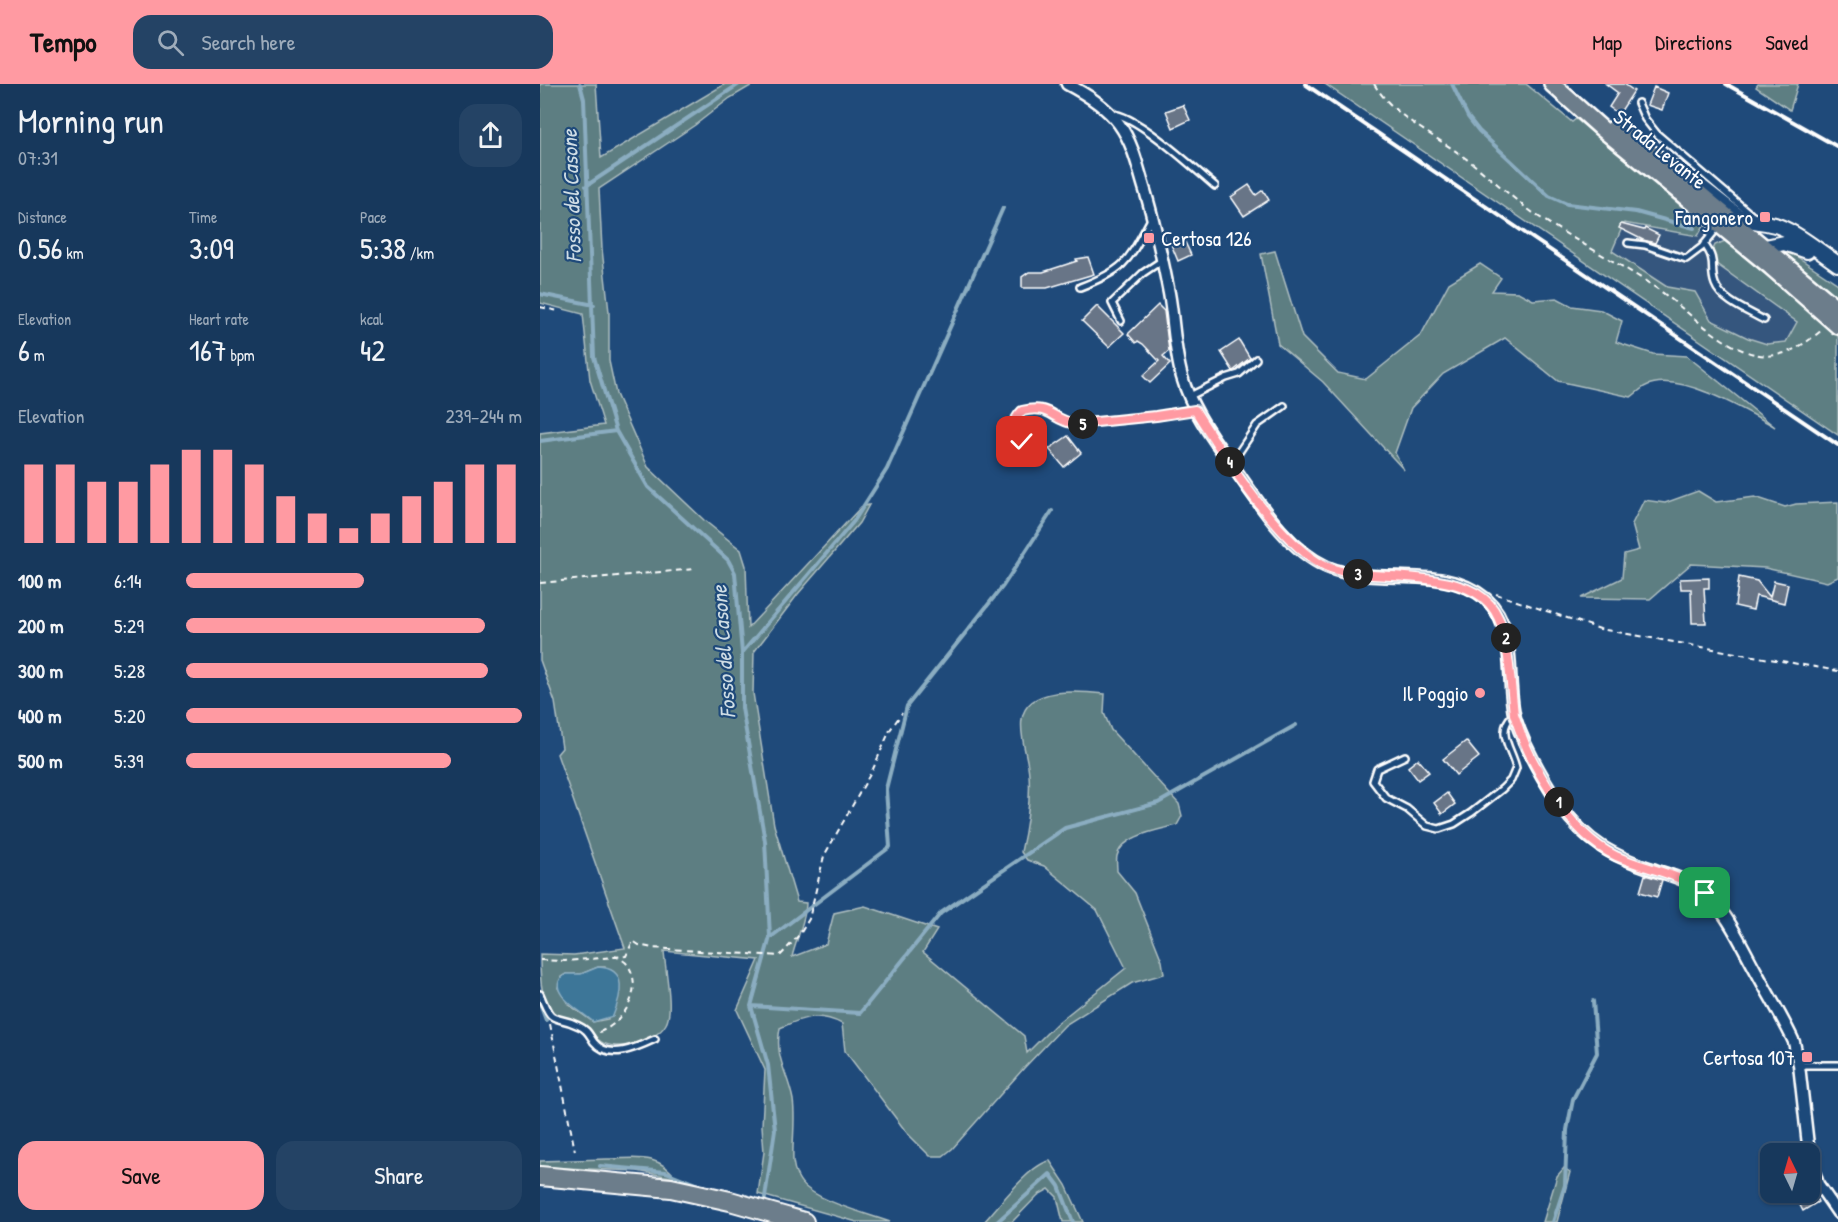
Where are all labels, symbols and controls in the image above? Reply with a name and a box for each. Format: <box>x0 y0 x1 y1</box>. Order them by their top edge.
search box <box>133 15 553 69</box>
text: Tempo <box>30 23 97 61</box>
icon: search <box>154 26 187 59</box>
text: Search here <box>202 27 296 57</box>
text: Map <box>1592 28 1622 57</box>
text: Directions <box>1655 28 1732 57</box>
text: Saved <box>1765 28 1808 57</box>
text: Morning run <box>18 99 164 143</box>
street label: Strada Levante <box>1607 102 1713 196</box>
button: share <box>459 104 522 167</box>
water label: Fosso del Casone <box>554 128 588 263</box>
text: 07:31 <box>18 144 58 171</box>
place label: Fangonero <box>1674 203 1753 232</box>
text: Distance <box>18 206 67 228</box>
text: Time <box>189 206 217 228</box>
text: Pace <box>360 206 387 228</box>
marker: Fangonero <box>1758 210 1772 224</box>
place label: Certosa 126 <box>1161 224 1252 253</box>
text: 0.56 <box>18 228 63 268</box>
text: 3:09 <box>189 228 234 268</box>
text: 5:38 <box>360 228 406 268</box>
marker: Certosa 126 <box>1142 231 1156 245</box>
text: km <box>63 242 84 264</box>
text: /km <box>406 242 434 264</box>
text: Elevation <box>18 308 71 330</box>
text: Heart rate <box>189 308 249 330</box>
text: kcal <box>360 308 383 330</box>
text: 6 <box>18 330 30 370</box>
text: 167 <box>189 330 227 370</box>
text: 42 <box>360 330 385 370</box>
text: m <box>30 344 45 366</box>
text: bpm <box>227 344 255 366</box>
text: Elevation <box>18 402 84 429</box>
text: 239–244 m <box>445 402 522 429</box>
pin: 5 <box>1068 409 1098 439</box>
text: 5 <box>1080 413 1086 435</box>
pin <box>996 416 1047 467</box>
icon: check <box>1005 425 1038 458</box>
pin: 4 <box>1215 447 1245 477</box>
text: 4 <box>1227 451 1233 473</box>
pin: 3 <box>1343 559 1373 589</box>
text: 3 <box>1354 563 1362 585</box>
text: 100 m <box>18 567 61 594</box>
text: 6:14 <box>114 567 141 594</box>
water label: Fosso del Casone <box>703 583 743 719</box>
text: 200 m <box>18 612 63 639</box>
text: 5:29 <box>114 612 144 639</box>
pin: 2 <box>1491 623 1521 653</box>
text: 2 <box>1502 627 1510 649</box>
text: 300 m <box>18 657 63 684</box>
text: 5:28 <box>114 657 145 684</box>
place label: Il Poggio <box>1402 679 1468 708</box>
marker: Il Poggio <box>1473 686 1487 700</box>
text: 400 m <box>18 702 62 729</box>
text: 5:20 <box>114 702 145 729</box>
text: 500 m <box>18 747 63 774</box>
text: 5:39 <box>114 747 143 774</box>
pin: 1 <box>1544 787 1574 817</box>
text: 1 <box>1556 791 1562 813</box>
pin <box>1679 867 1730 918</box>
icon: arrive <box>1688 876 1721 909</box>
place label: Certosa 107 <box>1703 1043 1795 1072</box>
marker: Certosa 107 <box>1800 1050 1814 1064</box>
button: Save <box>18 1141 264 1210</box>
button: Share <box>276 1141 522 1210</box>
north arrow <box>1760 1143 1820 1203</box>
map controls <box>1760 1143 1820 1203</box>

